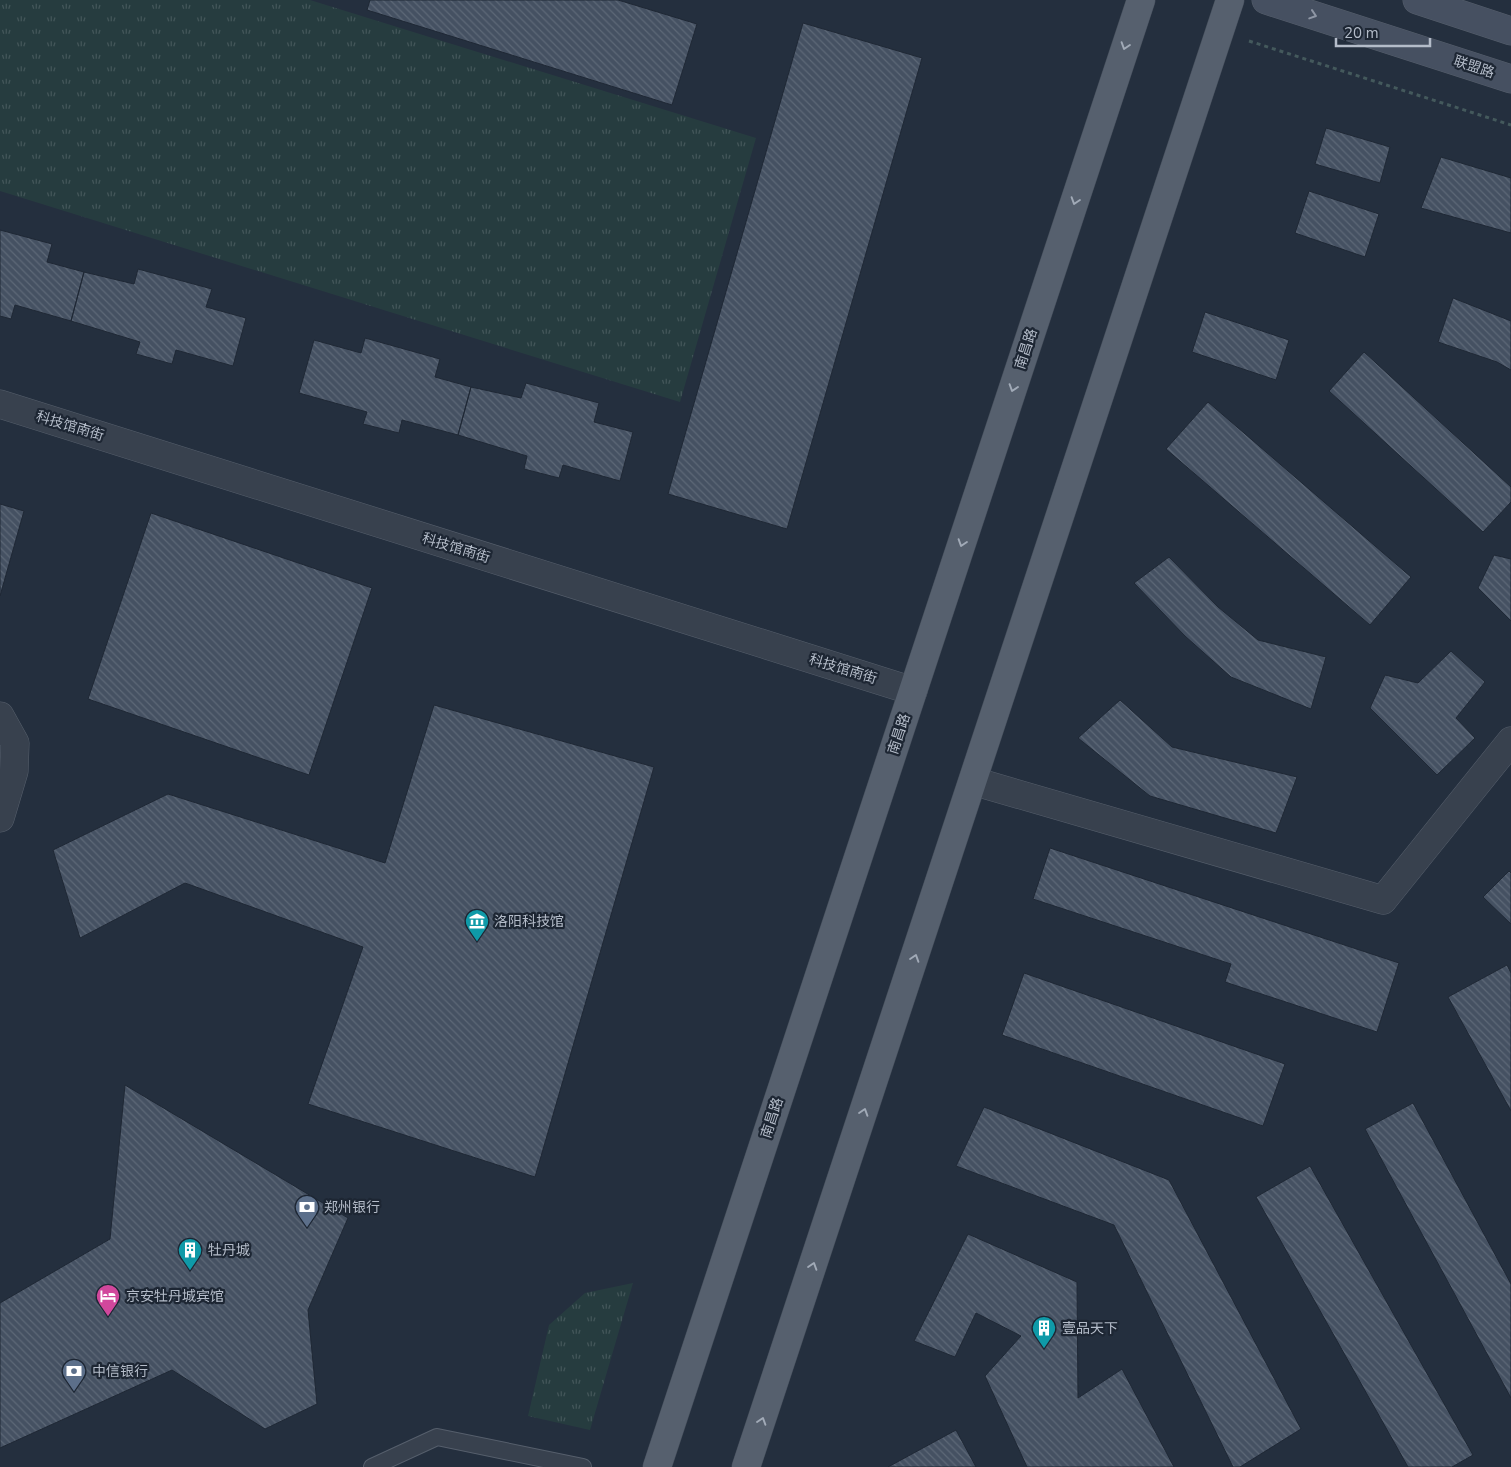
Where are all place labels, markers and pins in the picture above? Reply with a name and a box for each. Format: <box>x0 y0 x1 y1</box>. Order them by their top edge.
museum icon: 洛阳科技馆 <box>464 908 490 942</box>
place label: 洛阳科技馆 <box>494 912 564 931</box>
bank icon: 郑州银行 <box>294 1194 320 1228</box>
place label: 郑州银行 <box>324 1198 380 1217</box>
building icon: 牡丹城 <box>177 1237 203 1271</box>
place label: 牡丹城 <box>208 1241 250 1260</box>
hotel icon: 京安牡丹城宾馆 <box>95 1283 121 1317</box>
place label: 京安牡丹城宾馆 <box>126 1287 224 1306</box>
building icon: 壹品天下 <box>1031 1315 1057 1349</box>
place label: 壹品天下 <box>1062 1319 1118 1338</box>
bank icon: 中信银行 <box>61 1358 87 1392</box>
place label: 中信银行 <box>92 1362 148 1381</box>

